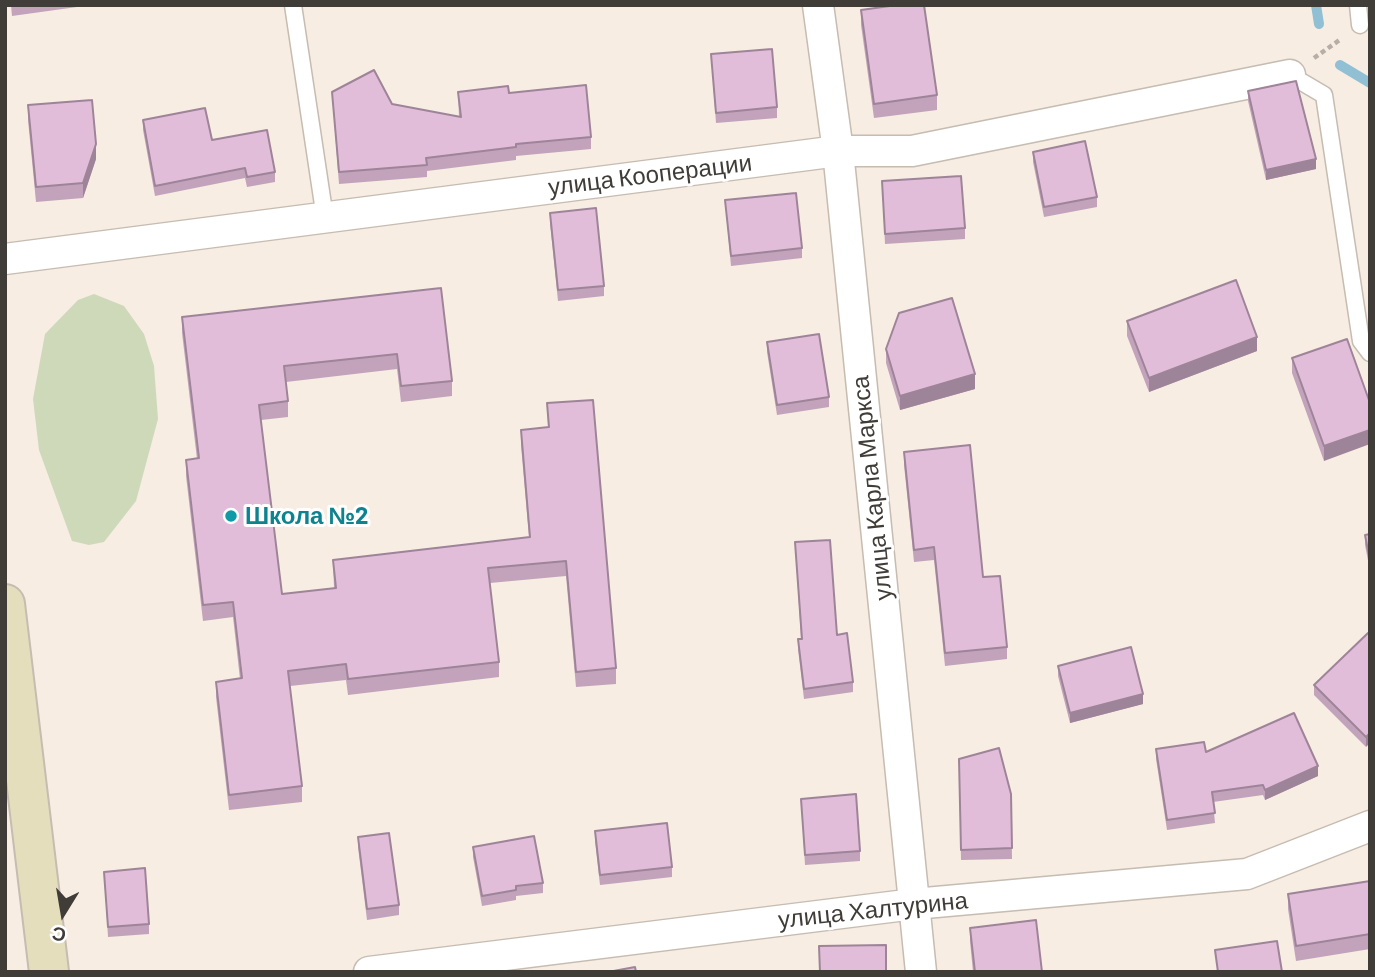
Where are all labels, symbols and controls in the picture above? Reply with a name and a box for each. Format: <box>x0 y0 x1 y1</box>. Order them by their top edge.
street label: улица Кооперации <box>546 148 754 202</box>
street label: улица Карла Маркса <box>846 374 898 602</box>
place label: Школа №2 <box>245 502 368 530</box>
marker: Школа №2 <box>223 508 239 524</box>
north arrow <box>28 879 98 949</box>
street label: улица Халтурина <box>777 886 969 934</box>
text: С <box>50 923 68 948</box>

